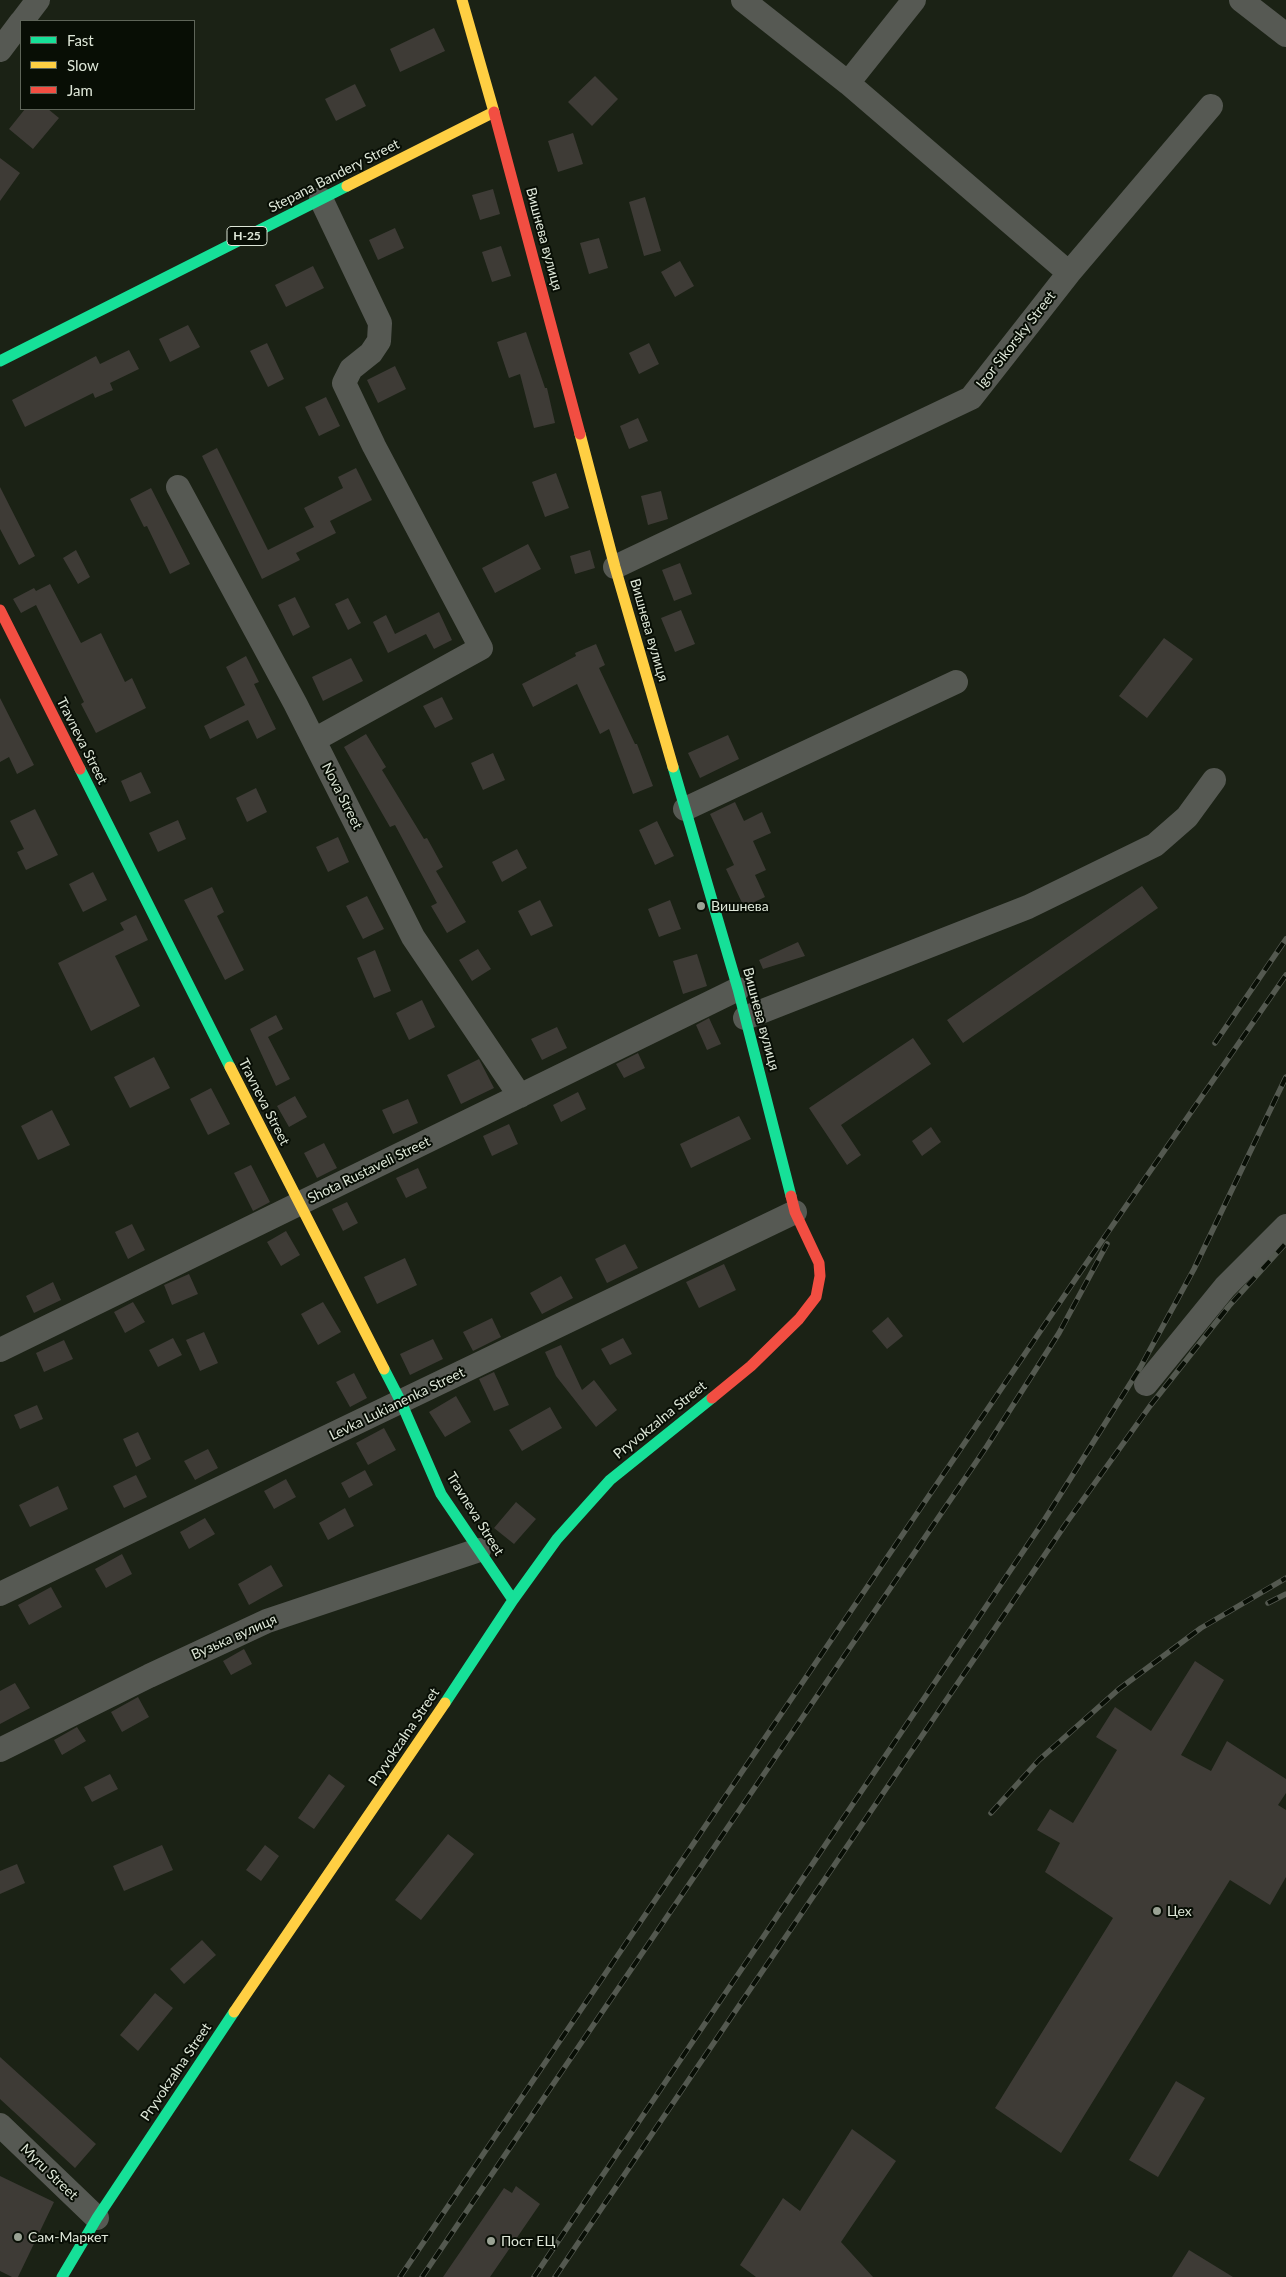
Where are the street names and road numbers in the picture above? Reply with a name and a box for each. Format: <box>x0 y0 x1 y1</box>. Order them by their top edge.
street label: Stepana Bandery Street <box>266 136 402 216</box>
street label: Вишнева вулиця <box>522 186 566 292</box>
road number: Н-25 <box>227 227 267 246</box>
street label: Igor Sikorsky Street <box>973 288 1059 392</box>
street label: Вишнева вулиця <box>626 577 672 683</box>
street label: Travneva Street <box>53 695 111 787</box>
street label: Nova Street <box>318 760 366 832</box>
street label: Вишнева вулиця <box>739 966 783 1072</box>
street label: Travneva Street <box>235 1056 293 1148</box>
street label: Shota Rustaveli Street <box>305 1133 433 1207</box>
street label: Levka Lukianenka Street <box>327 1364 467 1444</box>
street label: Pryvokzalna Street <box>610 1377 710 1463</box>
street label: Travneva Street <box>443 1469 507 1559</box>
street label: Вузька вулиця <box>189 1611 279 1663</box>
street label: Pryvokzalna Street <box>365 1685 443 1789</box>
street label: Pryvokzalna Street <box>137 2020 215 2124</box>
street label: Myru Street <box>17 2140 81 2204</box>

